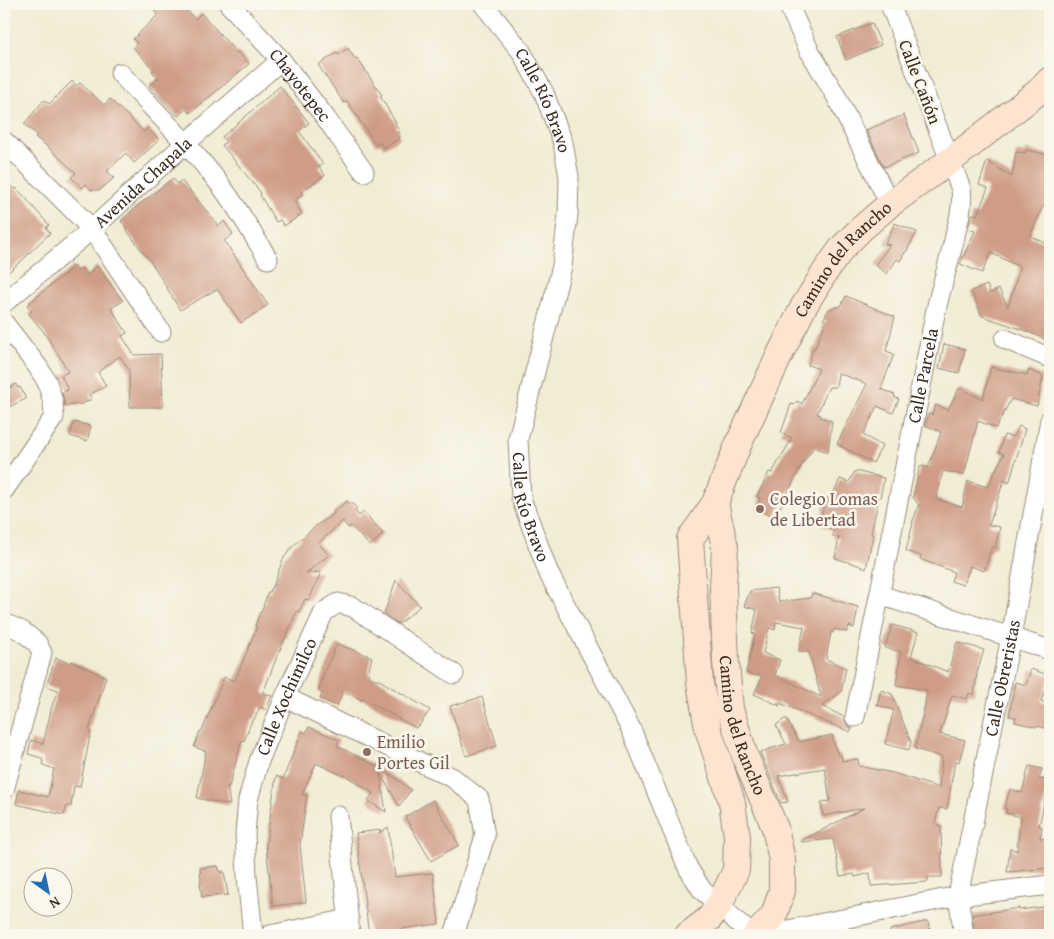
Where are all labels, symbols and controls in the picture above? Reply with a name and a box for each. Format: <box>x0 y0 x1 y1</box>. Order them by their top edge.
street label: Calle Cañón <box>892 36 949 128</box>
street label: Chayotepec <box>263 42 338 127</box>
street label: Calle Río Bravo <box>509 43 578 155</box>
street label: Avenida Chapala <box>88 130 198 234</box>
street label: Camino del Rancho <box>787 194 898 322</box>
street label: Calle Parcela <box>900 326 945 425</box>
street label: Calle Río Bravo <box>506 452 557 566</box>
place label: Colegio Lomas de Libertad <box>770 485 878 533</box>
marker: Colegio Lomas de Libertad <box>754 503 766 515</box>
street label: Calle Obreristas <box>977 617 1027 739</box>
street label: Calle Xochimilco <box>249 633 323 759</box>
street label: Camino del Rancho <box>713 655 774 799</box>
place label: Emilio Portes Gil <box>377 728 450 776</box>
marker: Emilio Portes Gil <box>361 746 373 758</box>
north arrow <box>22 866 72 916</box>
text: N <box>45 892 64 914</box>

